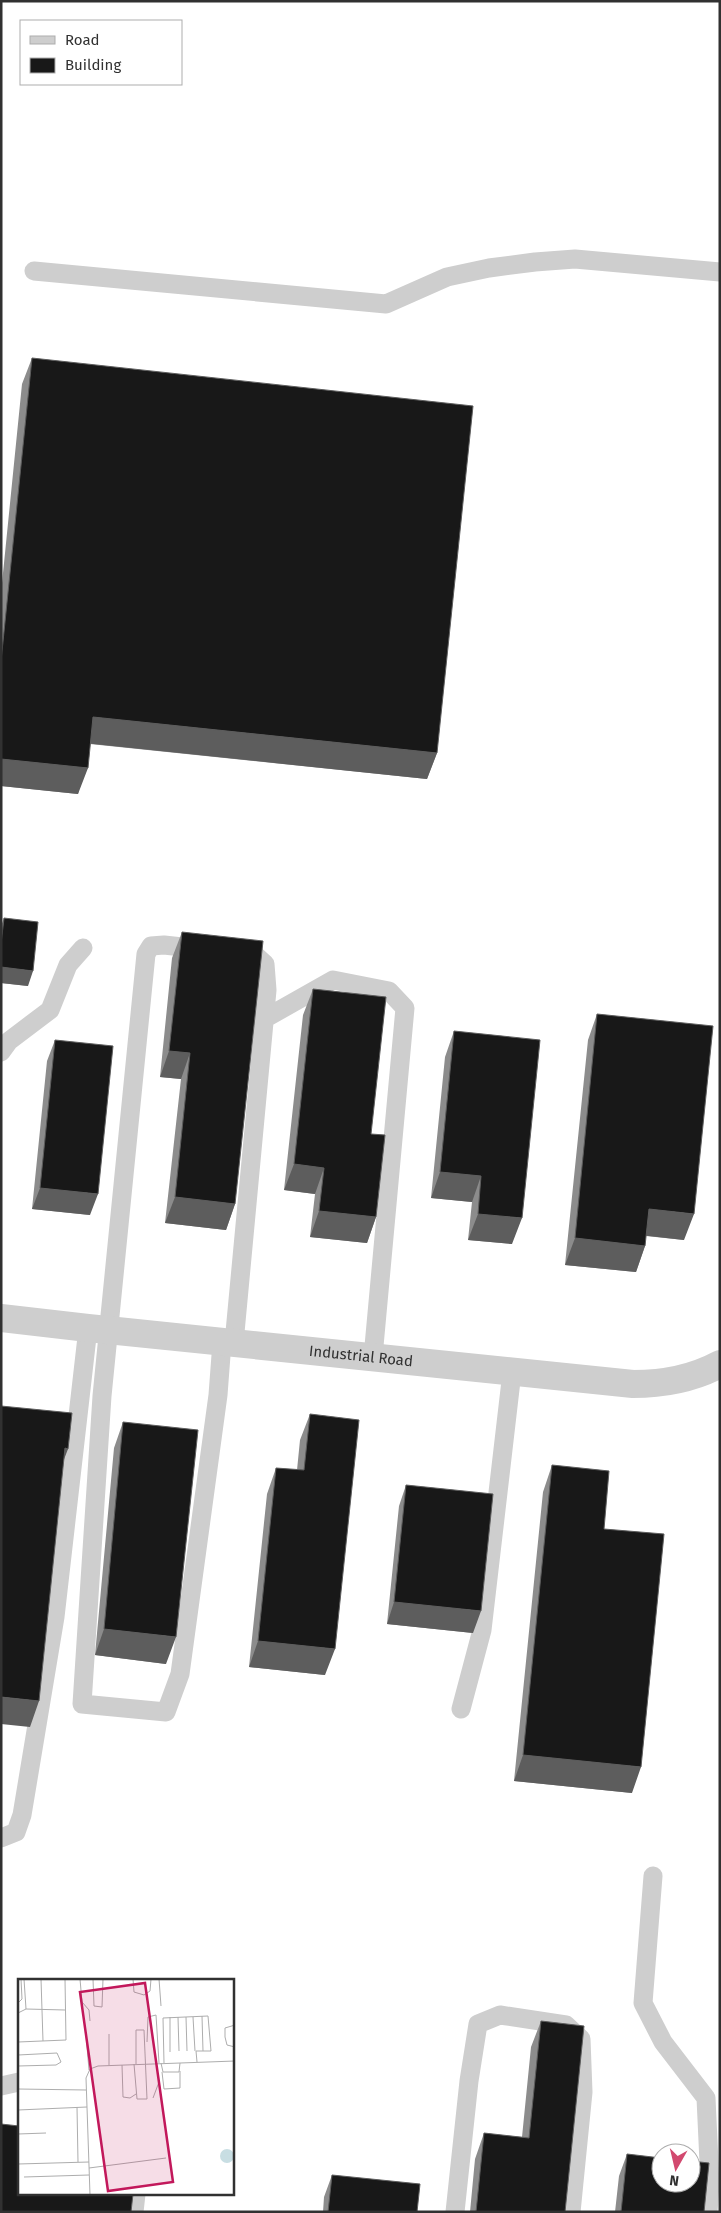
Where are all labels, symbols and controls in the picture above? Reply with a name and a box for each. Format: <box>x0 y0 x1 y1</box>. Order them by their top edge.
legend <box>20 20 182 85</box>
text: Road <box>65 31 100 49</box>
text: Building <box>65 56 121 74</box>
street label: Industrial Road <box>308 1342 414 1370</box>
inset map <box>18 1979 234 2196</box>
north arrow <box>651 2143 701 2193</box>
text: N <box>668 2171 680 2189</box>

